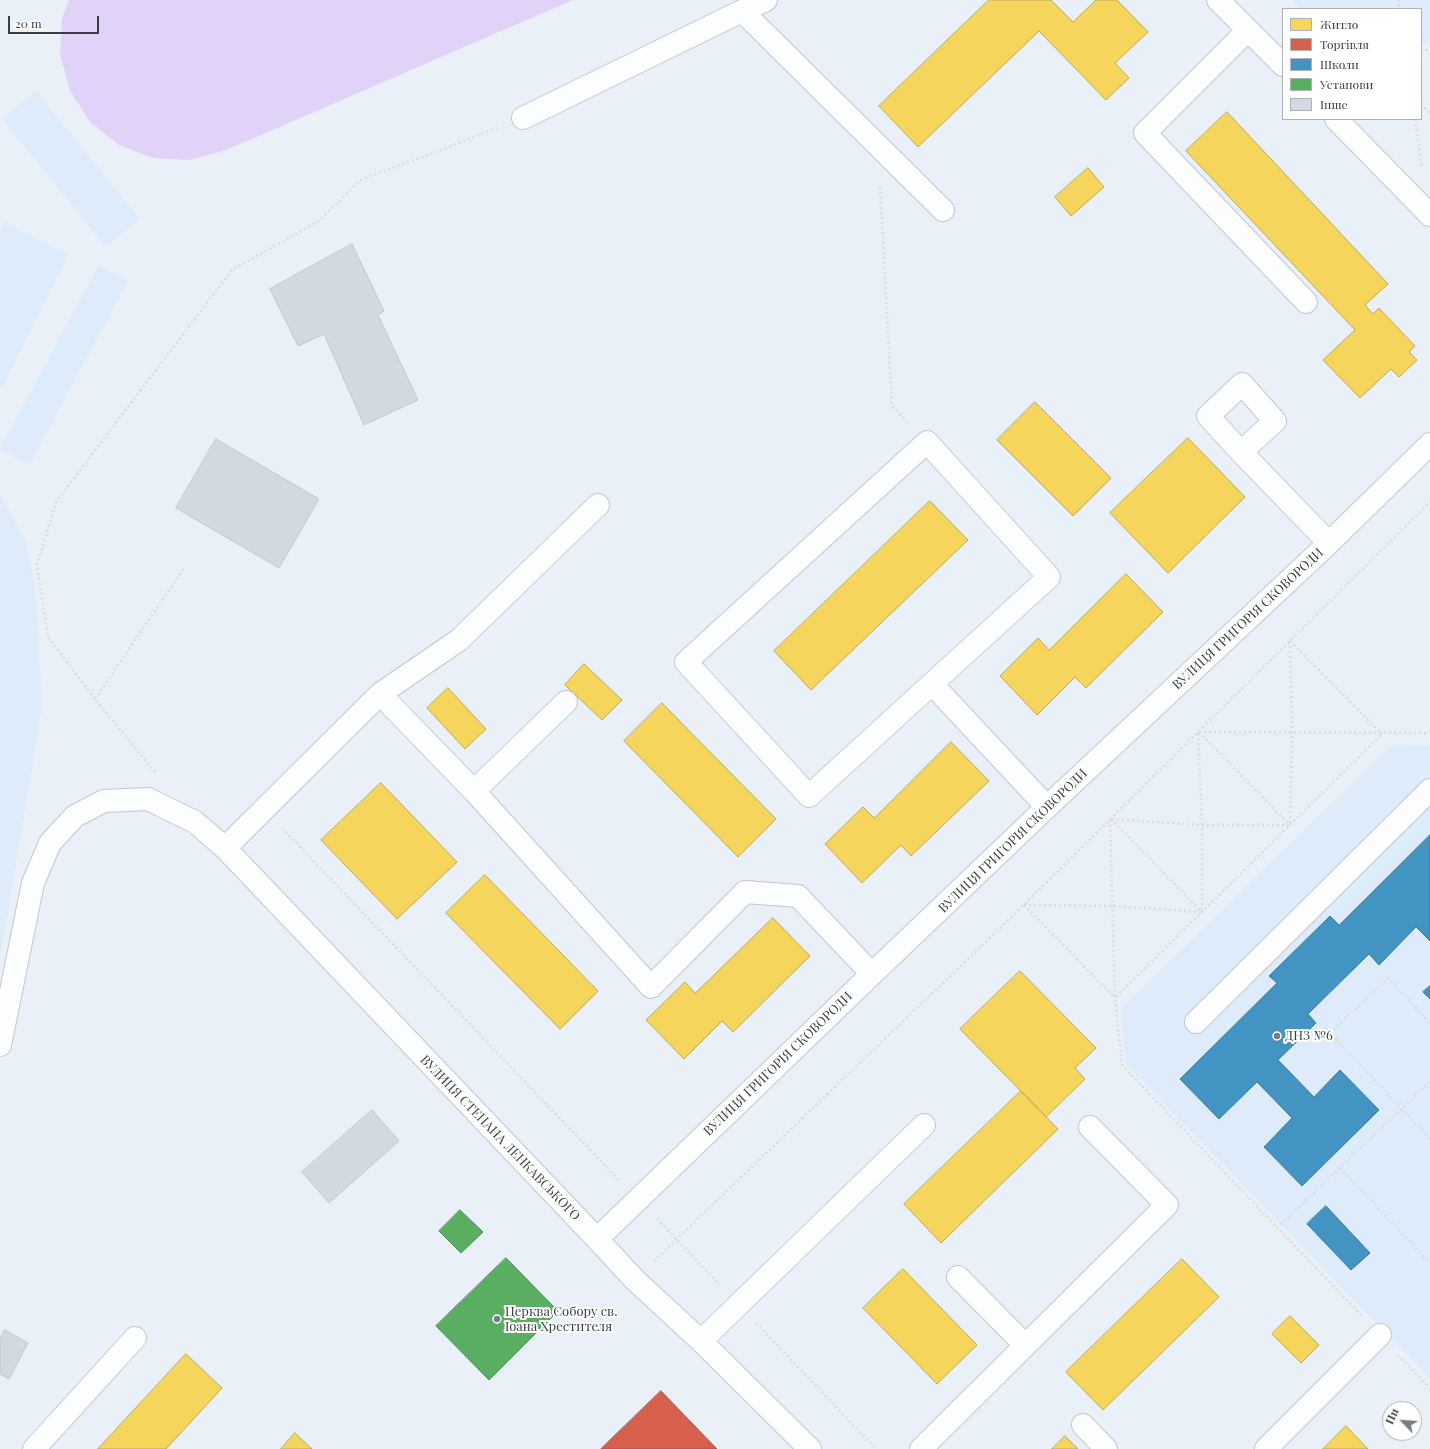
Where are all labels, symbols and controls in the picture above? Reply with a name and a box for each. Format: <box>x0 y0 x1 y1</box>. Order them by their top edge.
scale bar <box>10 8 101 34</box>
legend <box>1282 8 1422 120</box>
text: 20 m <box>15 15 42 31</box>
text: Житло <box>1320 16 1358 32</box>
text: Торгівля <box>1320 36 1369 52</box>
text: Школи <box>1320 56 1359 72</box>
text: Установи <box>1320 76 1373 92</box>
text: Інше <box>1320 96 1348 112</box>
street label: ВУЛИЦЯ ГРИГОРІЯ СКОВОРОДИ <box>1169 545 1327 693</box>
street label: ВУЛИЦЯ ГРИГОРІЯ СКОВОРОДИ <box>935 766 1091 916</box>
street label: ВУЛИЦЯ ГРИГОРІЯ СКОВОРОДИ <box>700 989 856 1139</box>
place label: ДНЗ №6 <box>1285 1028 1333 1044</box>
marker: ДНЗ №6 <box>1272 1031 1282 1041</box>
street label: ВУЛИЦЯ СТЕПАНА ЛЕНКАВСЬКОГО <box>417 1052 583 1224</box>
place label: Церква Собору св. Іоана Хрестителя <box>505 1304 617 1335</box>
marker: Церква Собору св. Іоана Хрестителя <box>492 1314 502 1324</box>
north arrow <box>1382 1401 1422 1441</box>
text: Пн <box>1381 1406 1402 1426</box>

